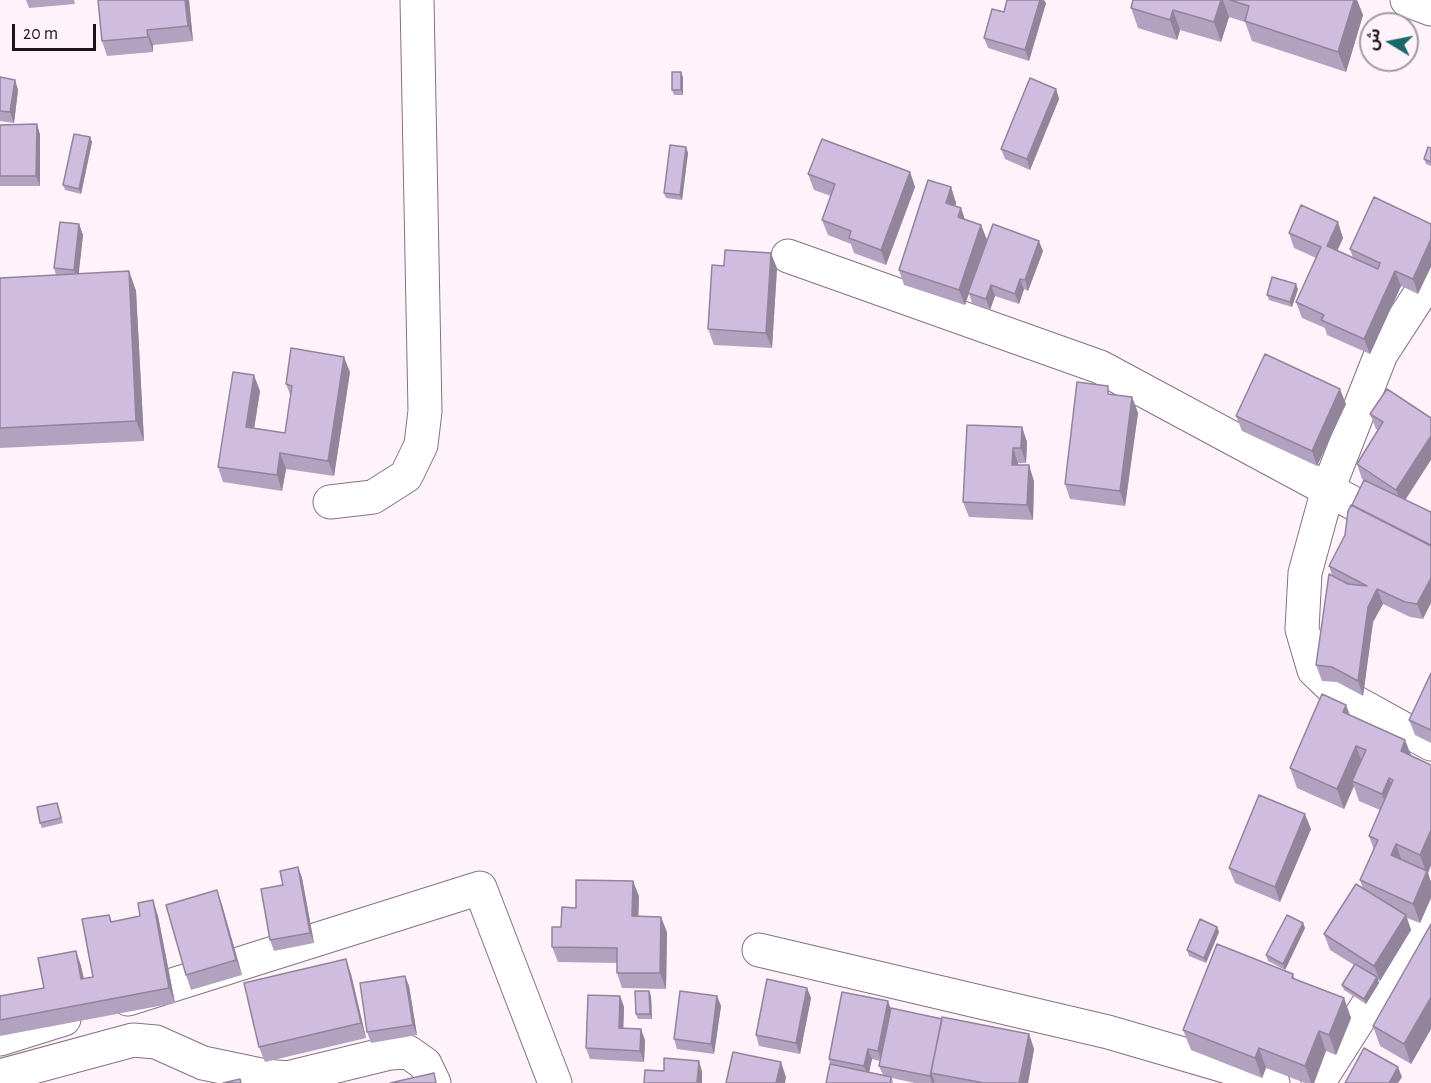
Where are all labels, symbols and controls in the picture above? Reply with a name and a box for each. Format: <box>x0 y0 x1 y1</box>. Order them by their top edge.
scale bar <box>15 12 99 50</box>
north arrow <box>1359 12 1419 72</box>
text: 20 m <box>23 25 58 43</box>
text: ش <box>1363 27 1383 51</box>

